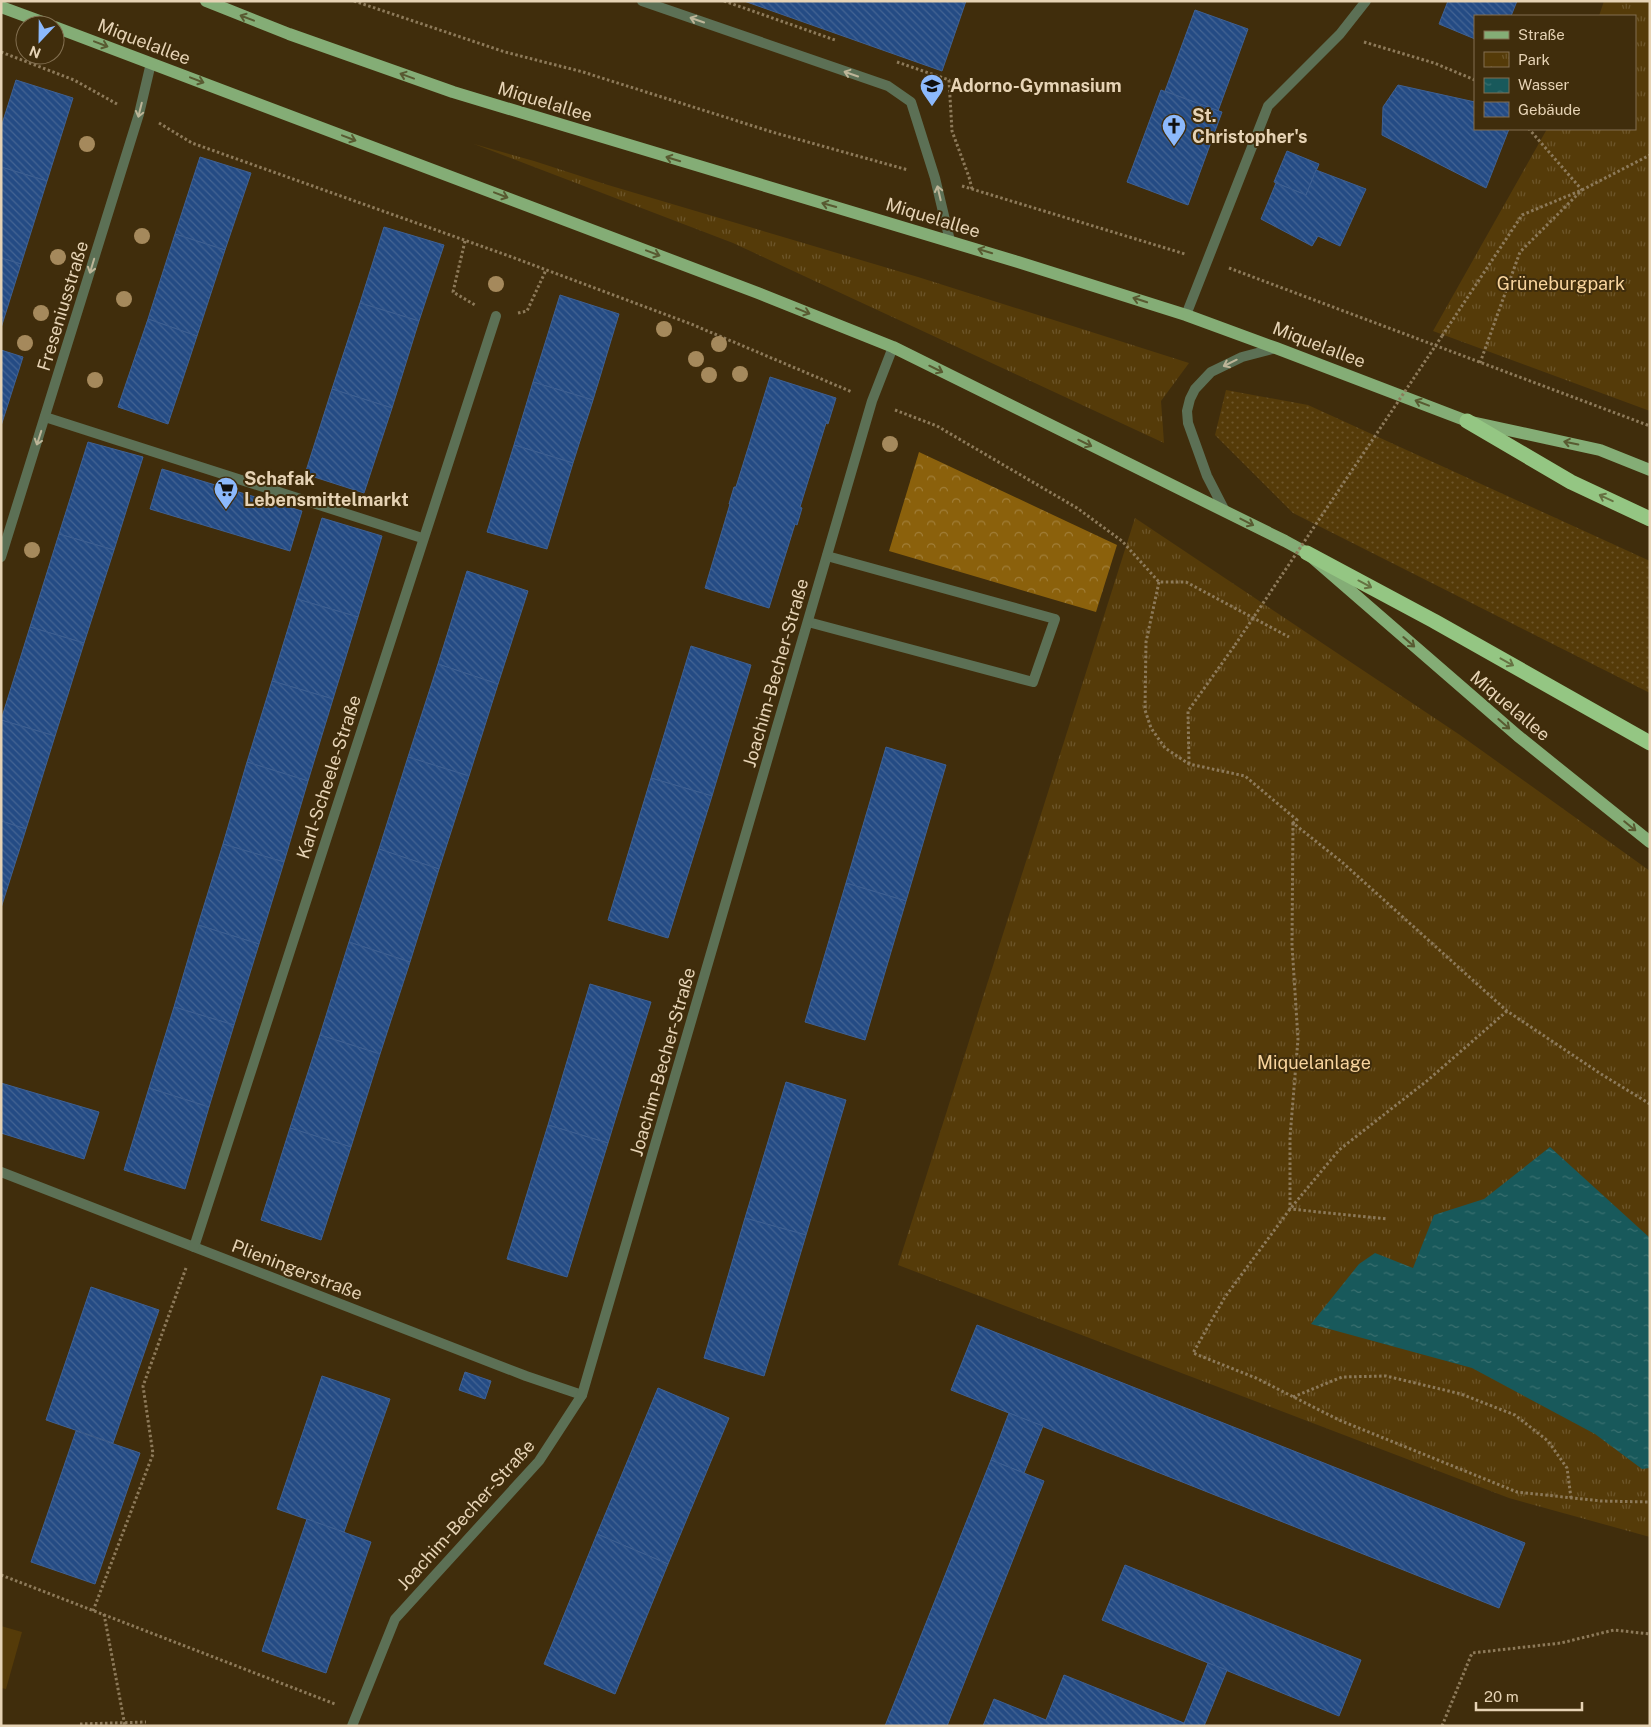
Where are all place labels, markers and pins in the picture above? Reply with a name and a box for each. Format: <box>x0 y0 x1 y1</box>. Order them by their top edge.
school or university icon: Adorno-Gymnasium <box>919 73 945 107</box>
place label: Adorno-Gymnasium <box>950 75 1122 96</box>
place label: St. Christopher's <box>1192 105 1307 147</box>
church icon: St. Christopher's <box>1161 113 1187 147</box>
place label: Schafak Lebensmittelmarkt <box>244 468 409 510</box>
supermarket icon: Schafak Lebensmittelmarkt <box>213 476 239 510</box>

